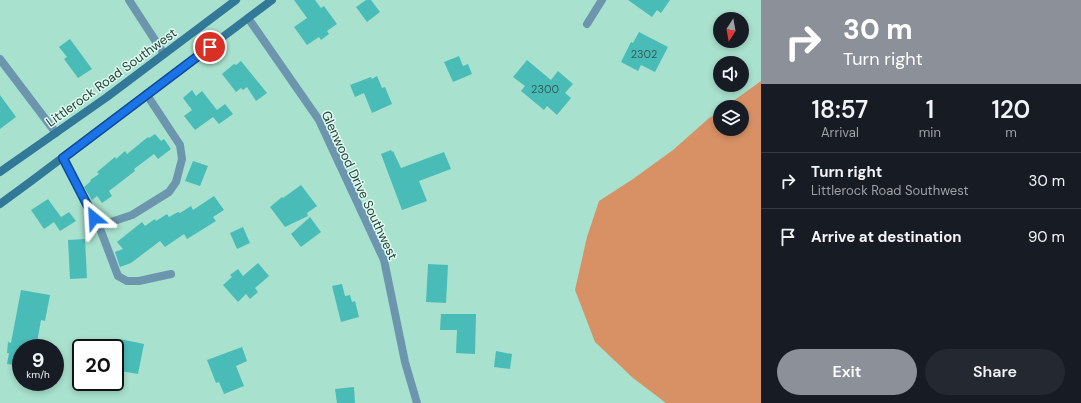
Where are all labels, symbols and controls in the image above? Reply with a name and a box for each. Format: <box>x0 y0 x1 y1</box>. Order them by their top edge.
text: 30 m <box>843 11 913 48</box>
north arrow <box>713 12 749 48</box>
map controls <box>713 12 749 136</box>
icon: right <box>777 16 829 68</box>
street label: Littlerock Road Southwest <box>43 24 180 131</box>
pin <box>193 30 227 64</box>
icon: arrive <box>199 36 221 58</box>
house number: 2302 <box>631 47 657 61</box>
text: Turn right <box>843 47 923 71</box>
button: sound <box>713 56 749 92</box>
house number: 2300 <box>531 82 559 96</box>
text: 18:57 <box>812 94 868 125</box>
text: 1 <box>926 94 934 125</box>
text: 120 <box>992 94 1030 125</box>
button: layers <box>713 100 749 136</box>
street label: Glenwood Drive Southwest <box>318 108 402 262</box>
text: Arrival <box>821 124 859 141</box>
text: min <box>919 124 941 141</box>
text: m <box>1005 124 1017 141</box>
text: Turn right <box>811 162 882 182</box>
icon: right <box>777 170 799 192</box>
text: 30 m <box>1029 171 1065 191</box>
text: Littlerock Road Southwest <box>811 182 969 199</box>
position arrow <box>73 197 115 239</box>
icon: arrive <box>777 226 799 248</box>
text: Arrive at destination <box>811 227 962 247</box>
text: 90 m <box>1028 227 1065 247</box>
speed limit sign: 20 <box>72 339 124 391</box>
text: 9 <box>32 347 44 373</box>
button: Exit <box>777 349 917 395</box>
button: Share <box>925 349 1065 395</box>
text: km/h <box>26 368 50 381</box>

